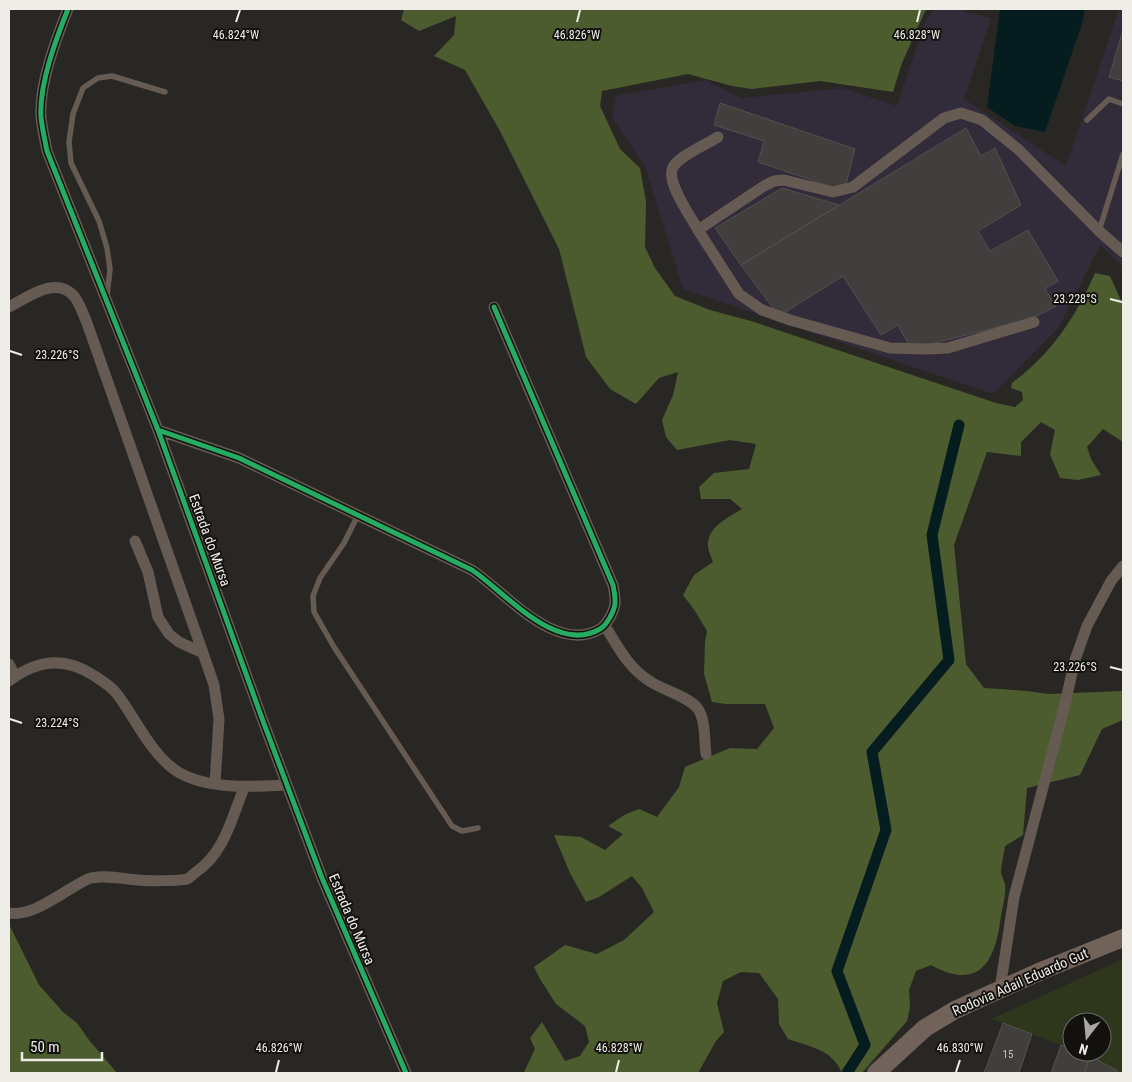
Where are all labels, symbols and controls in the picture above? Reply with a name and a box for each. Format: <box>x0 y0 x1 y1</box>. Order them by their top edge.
text: 46.824°W <box>213 28 259 42</box>
text: 46.826°W <box>554 28 600 42</box>
text: 46.828°W <box>894 28 940 42</box>
text: 23.228°S <box>1053 292 1097 306</box>
text: 23.226°S <box>35 348 79 362</box>
street label: Estrada do Mursa <box>186 492 234 588</box>
text: 23.226°S <box>1053 660 1097 674</box>
text: 23.224°S <box>35 716 79 730</box>
street label: Estrada do Mursa <box>326 871 378 967</box>
street label: Rodovia Adail Eduardo Gut <box>950 945 1090 1019</box>
north arrow <box>1062 1012 1112 1062</box>
scale bar <box>22 1030 102 1062</box>
text: 50 m <box>30 1038 60 1056</box>
text: 46.826°W <box>256 1041 302 1055</box>
text: 46.828°W <box>596 1041 642 1055</box>
text: 46.830°W <box>937 1041 983 1055</box>
text: N <box>1077 1041 1090 1058</box>
house number: 15 <box>1003 1048 1013 1061</box>

